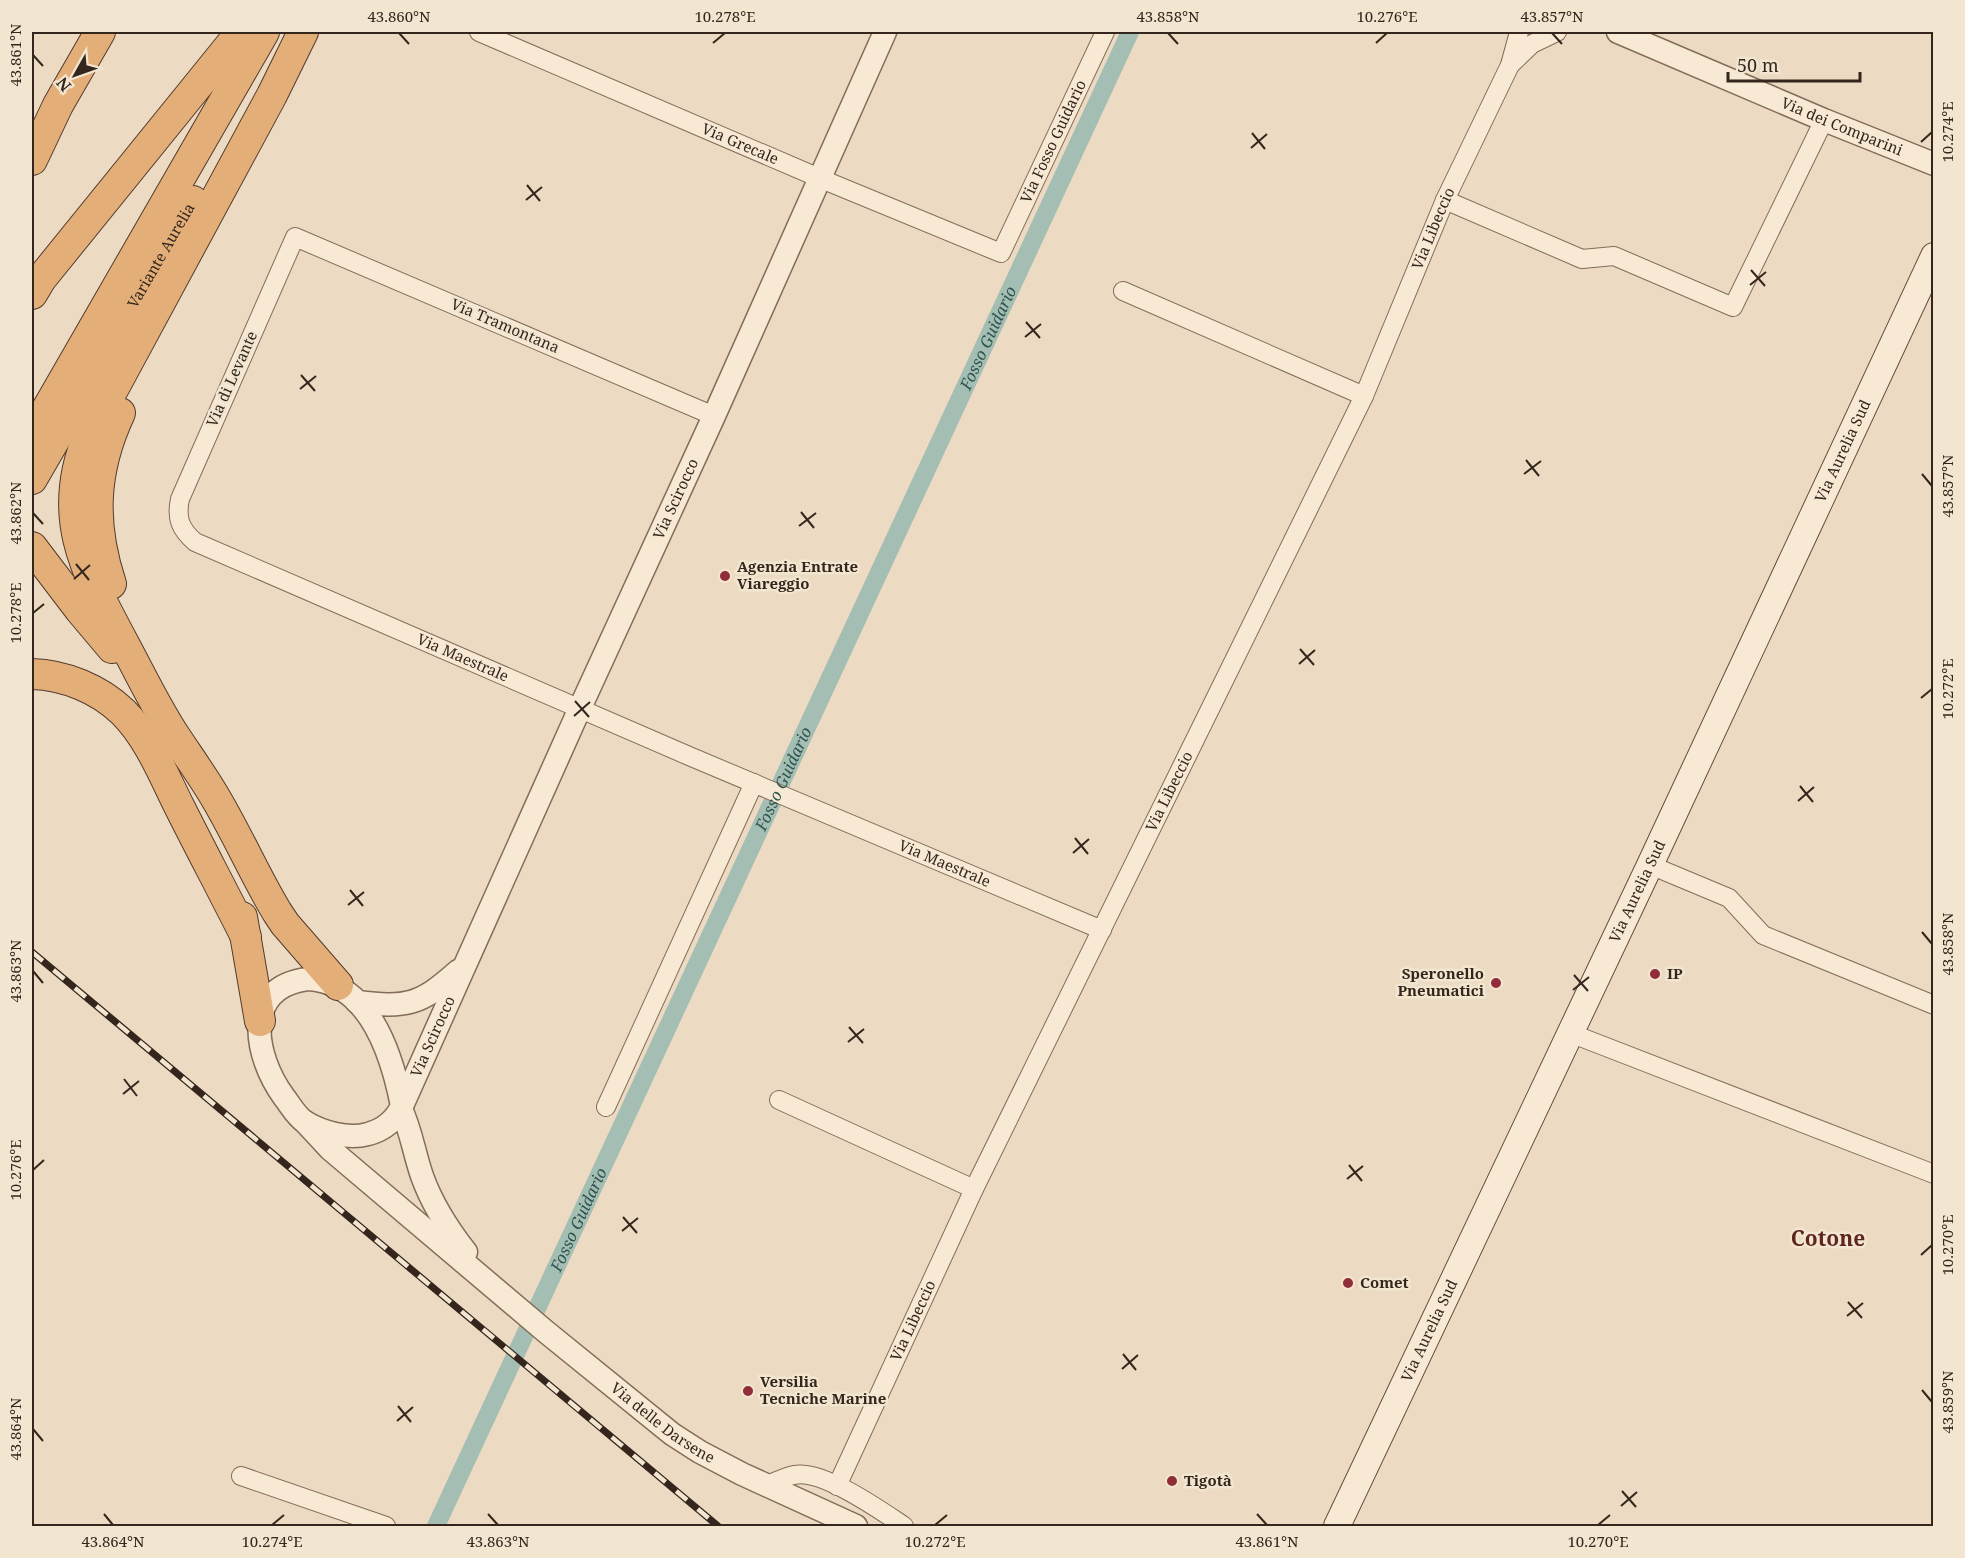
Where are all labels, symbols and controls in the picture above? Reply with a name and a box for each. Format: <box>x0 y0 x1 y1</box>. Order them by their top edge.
text: 43.860°N <box>367 6 431 26</box>
text: 10.278°E <box>694 6 756 26</box>
text: 43.858°N <box>1136 6 1200 26</box>
text: 10.276°E <box>1356 6 1418 26</box>
text: 43.857°N <box>1520 6 1584 26</box>
text: 43.861°N <box>5 23 25 87</box>
north arrow <box>45 45 105 105</box>
scale bar <box>1728 45 1860 83</box>
text: 50 m <box>1737 53 1779 77</box>
text: N <box>51 72 76 97</box>
street label: Via Fosso Guidario <box>1015 76 1090 206</box>
street label: Via dei Comparini <box>1778 92 1906 160</box>
text: 10.274°E <box>1937 101 1957 163</box>
street label: Via Grecale <box>699 118 782 168</box>
street label: Via Libeccio <box>1406 184 1459 272</box>
street label: Variante Aurelia <box>122 199 199 311</box>
water label: Fosso Guidario <box>954 282 1022 394</box>
street label: Via Tramontana <box>448 293 563 357</box>
street label: Via di Levante <box>201 328 261 430</box>
street label: Via Aurelia Sud <box>1810 396 1875 505</box>
text: 43.857°N <box>1937 454 1957 518</box>
street label: Via Scirocco <box>648 455 702 542</box>
text: 43.862°N <box>5 481 25 545</box>
place label: Agenzia Entrate Viareggio <box>737 556 858 593</box>
marker: Agenzia Entrate Viareggio <box>718 569 732 583</box>
text: 10.278°E <box>5 582 25 644</box>
street label: Via Maestrale <box>414 628 512 686</box>
text: 10.272°E <box>1937 658 1957 720</box>
water label: Fosso Guidario <box>749 723 817 835</box>
street label: Via Libeccio <box>1140 748 1197 835</box>
street label: Via Maestrale <box>896 835 994 891</box>
street label: Via Aurelia Sud <box>1604 837 1669 946</box>
text: 43.858°N <box>1937 912 1957 976</box>
text: 43.863°N <box>5 939 25 1003</box>
place label: Speronello Pneumatici <box>1398 963 1485 1000</box>
place label: IP <box>1667 963 1683 983</box>
marker: IP <box>1648 967 1662 981</box>
marker: Speronello Pneumatici <box>1489 976 1503 990</box>
street label: Via Scirocco <box>405 992 459 1080</box>
text: 10.276°E <box>5 1139 25 1201</box>
water label: Fosso Guidario <box>544 1164 612 1276</box>
text: 10.270°E <box>1937 1214 1957 1276</box>
district label: Cotone <box>1791 1224 1865 1252</box>
place label: Comet <box>1360 1272 1409 1292</box>
marker: Comet <box>1341 1276 1355 1290</box>
street label: Via Aurelia Sud <box>1396 1276 1461 1385</box>
street label: Via Libeccio <box>885 1277 940 1364</box>
text: 43.859°N <box>1937 1370 1957 1434</box>
place label: Versilia Tecniche Marine <box>760 1371 886 1408</box>
street label: Via delle Darsene <box>607 1377 718 1467</box>
marker: Versilia Tecniche Marine <box>741 1384 755 1398</box>
text: 43.864°N <box>5 1397 25 1461</box>
place label: Tigotà <box>1184 1470 1232 1490</box>
marker: Tigotà <box>1165 1474 1179 1488</box>
text: 43.864°N <box>81 1531 145 1551</box>
text: 10.274°E <box>241 1531 303 1551</box>
text: 43.863°N <box>466 1531 530 1551</box>
text: 10.272°E <box>904 1531 966 1551</box>
text: 43.861°N <box>1235 1531 1299 1551</box>
text: 10.270°E <box>1567 1531 1629 1551</box>

